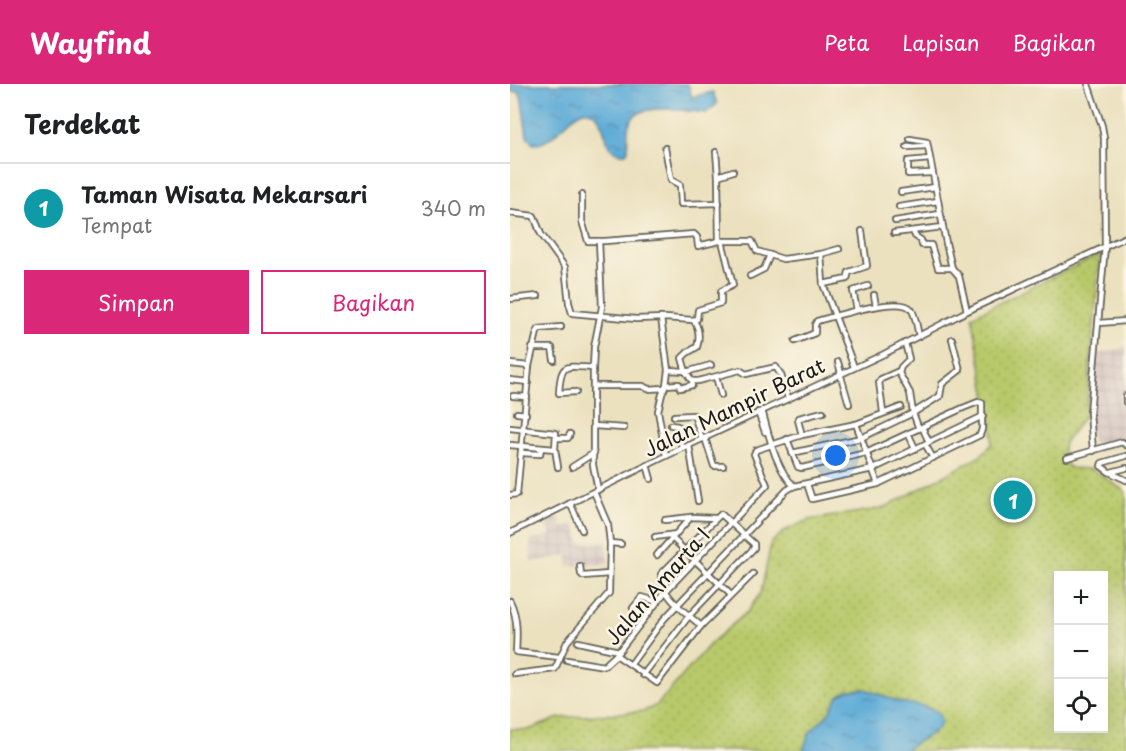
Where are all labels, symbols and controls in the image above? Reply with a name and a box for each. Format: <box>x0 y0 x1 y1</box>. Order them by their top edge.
text: Wayfind <box>30 21 151 64</box>
text: Peta <box>824 26 869 58</box>
text: Lapisan <box>902 26 980 58</box>
text: Bagikan <box>1013 26 1096 58</box>
text: Terdekat <box>24 104 141 143</box>
text: Taman Wisata Mekarsari <box>81 177 367 210</box>
text: 1 <box>39 193 48 223</box>
text: 340 m <box>421 193 486 223</box>
text: Tempat <box>81 210 152 240</box>
button: Simpan <box>24 270 249 334</box>
button: Bagikan <box>261 270 486 334</box>
street label: Jalan Mampir Barat <box>638 350 830 464</box>
your location <box>821 441 850 470</box>
pin: 1 <box>994 478 1032 522</box>
street label: Jalan Amarta I <box>597 521 717 651</box>
map controls <box>1054 571 1108 733</box>
button: + <box>1054 571 1108 625</box>
button: − <box>1054 625 1108 679</box>
button: locate <box>1054 679 1108 733</box>

